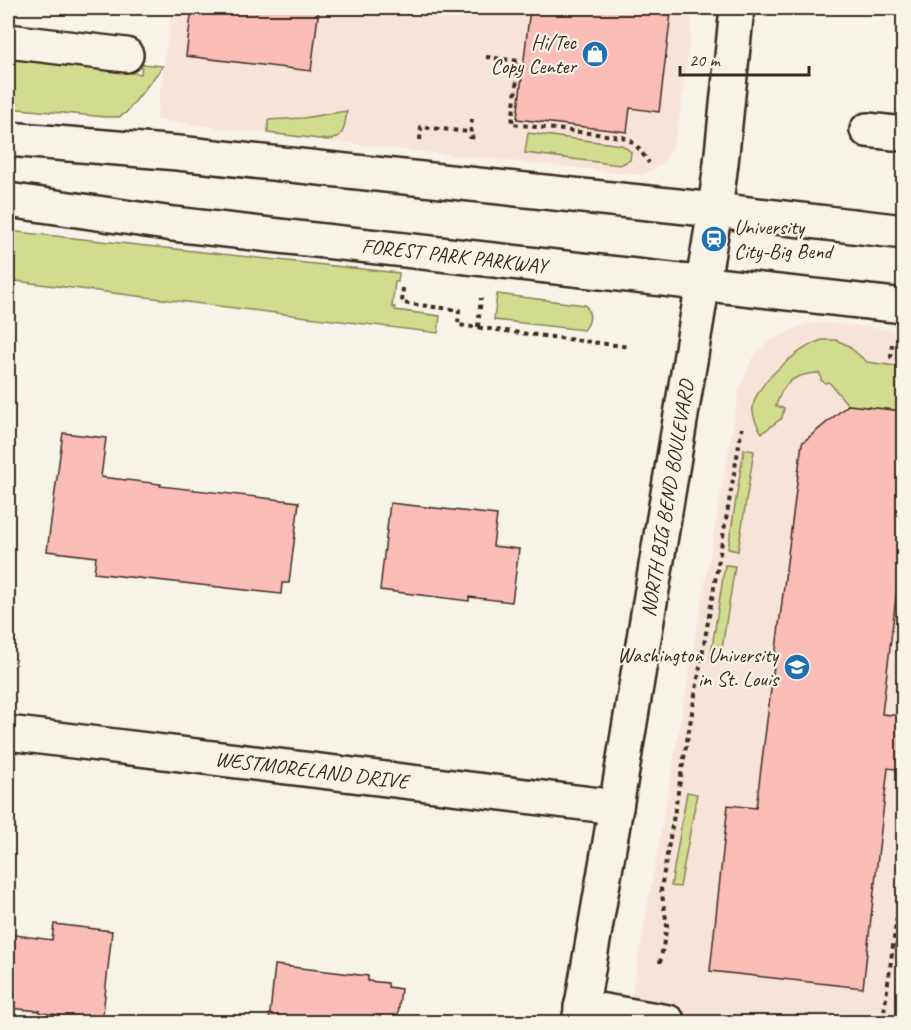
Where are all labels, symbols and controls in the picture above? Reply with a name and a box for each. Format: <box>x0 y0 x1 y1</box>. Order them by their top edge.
place label: Hi/Tec Copy Center <box>491 29 578 79</box>
shop icon: Hi/Tec Copy Center <box>580 39 610 69</box>
scale bar <box>680 39 809 77</box>
text: 20 m <box>689 49 722 71</box>
place label: University City-Big Bend <box>734 214 834 264</box>
station icon: University City-Big Bend <box>699 224 729 254</box>
street label: FOREST PARK PARKWAY <box>360 232 552 279</box>
street label: NORTH BIG BEND BOULEVARD <box>635 376 700 619</box>
place label: Washington University in St. Louis <box>617 642 780 692</box>
school or university icon: Washington University in St. Louis <box>782 652 812 682</box>
street label: WESTMORELAND DRIVE <box>214 745 412 795</box>

